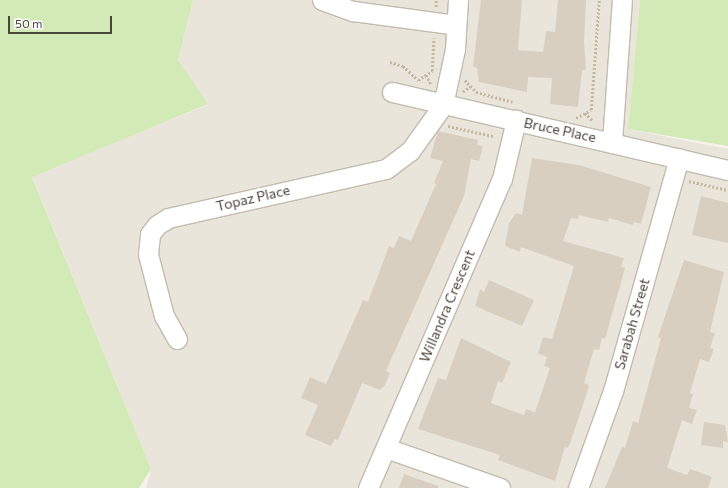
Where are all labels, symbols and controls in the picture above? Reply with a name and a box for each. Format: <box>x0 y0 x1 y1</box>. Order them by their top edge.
scale bar <box>10 8 114 34</box>
text: 50 m <box>15 16 43 30</box>
street label: Bruce Place <box>522 114 598 146</box>
street label: Topaz Place <box>214 181 292 215</box>
street label: Willandra Crescent <box>416 247 478 365</box>
street label: Sarabah Street <box>611 276 653 372</box>

